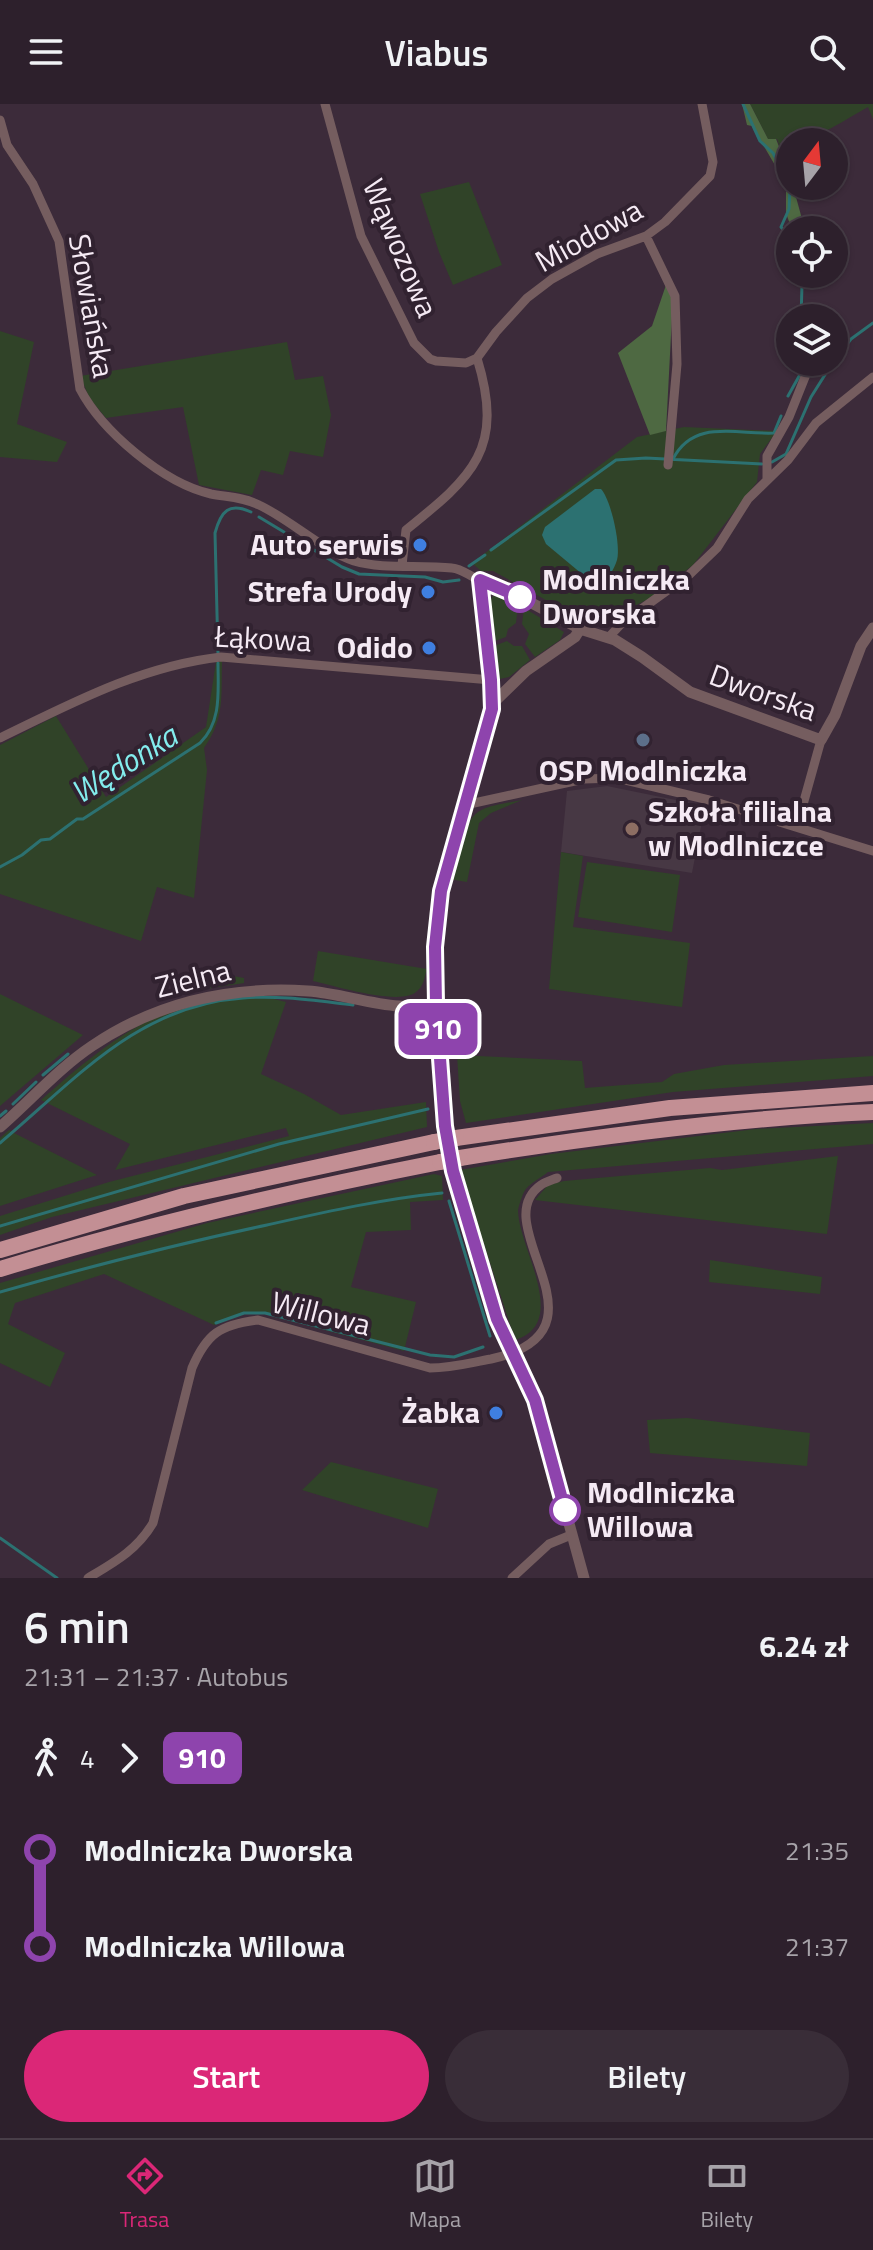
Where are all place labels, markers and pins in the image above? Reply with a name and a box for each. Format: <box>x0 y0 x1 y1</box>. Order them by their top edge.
place label: Auto serwis <box>250 521 404 567</box>
marker: Auto serwis <box>411 536 429 554</box>
place label: Modlniczka Dworska <box>542 556 690 636</box>
place label: Strefa Urody <box>248 568 412 614</box>
marker: Modlniczka Dworska <box>505 582 535 612</box>
marker: Strefa Urody <box>419 583 437 601</box>
place label: Odido <box>337 624 413 670</box>
marker: Odido <box>420 639 438 657</box>
marker: OSP Modlniczka <box>634 731 652 749</box>
place label: OSP Modlniczka <box>539 747 747 793</box>
place label: Szkoła filialna w Modlniczce <box>648 788 832 868</box>
marker: Szkoła filialna w Modlniczce <box>623 820 641 838</box>
place label: Żabka <box>402 1389 480 1435</box>
marker: Żabka <box>487 1404 505 1422</box>
place label: Modlniczka Willowa <box>587 1469 735 1549</box>
marker: Modlniczka Willowa <box>550 1495 580 1525</box>

